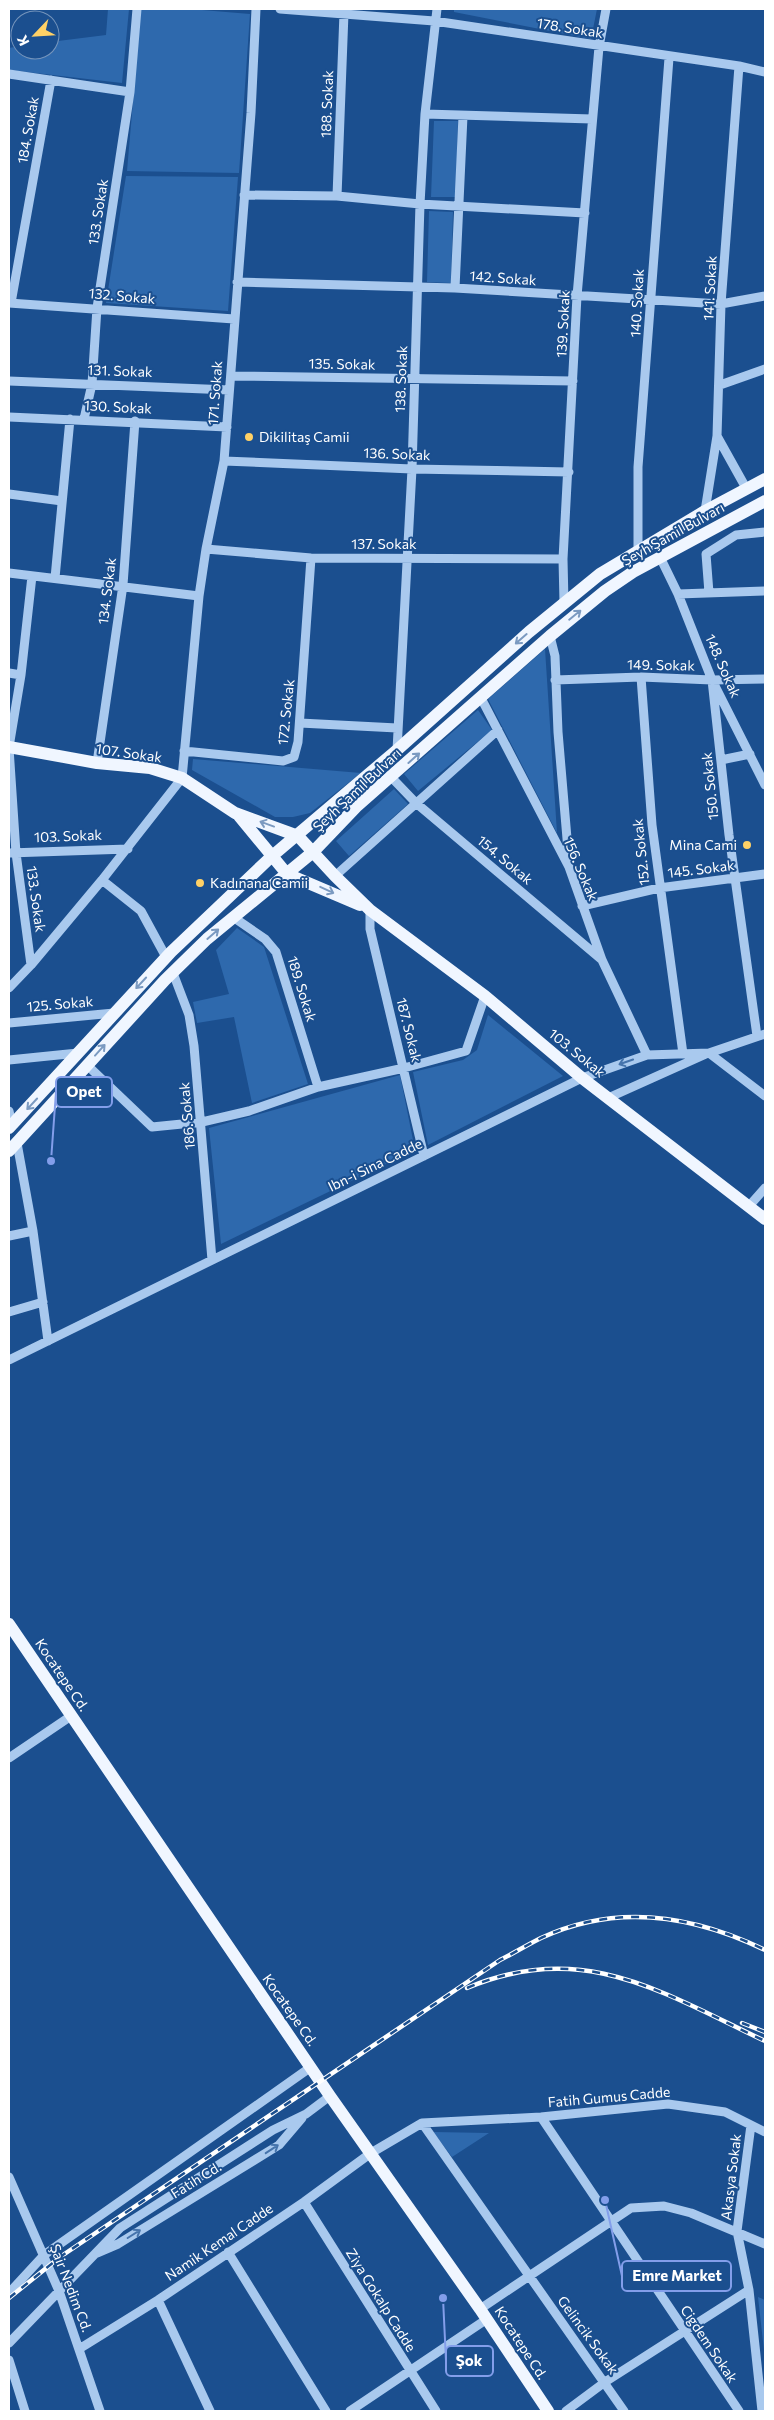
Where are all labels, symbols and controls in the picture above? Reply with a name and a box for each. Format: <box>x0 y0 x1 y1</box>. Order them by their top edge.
north arrow <box>10 10 60 60</box>
street label: 178. Sokak <box>536 14 605 41</box>
text: K <box>13 32 33 49</box>
street label: 188. Sokak <box>317 69 336 138</box>
street label: 184. Sokak <box>13 95 42 165</box>
street label: 133. Sokak <box>84 177 111 246</box>
street label: 141. Sokak <box>699 255 720 321</box>
street label: 142. Sokak <box>469 267 537 288</box>
street label: 140. Sokak <box>626 268 647 338</box>
street label: 132. Sokak <box>88 284 156 307</box>
street label: 139. Sokak <box>552 290 573 358</box>
street label: 138. Sokak <box>391 345 410 413</box>
street label: 135. Sokak <box>308 354 376 373</box>
street label: 171. Sokak <box>204 360 225 426</box>
street label: 131. Sokak <box>87 361 153 380</box>
street label: 130. Sokak <box>84 396 153 417</box>
place label: Dikilitaş Camii <box>259 428 350 445</box>
marker: Dikilitaş Camii <box>243 431 255 443</box>
street label: 136. Sokak <box>363 444 431 463</box>
street label: Şeyh Şamil Bulvarı <box>618 498 727 569</box>
street label: 137. Sokak <box>351 535 417 552</box>
street label: 134. Sokak <box>94 556 119 625</box>
one-way arrow <box>569 610 582 621</box>
street label: 148. Sokak <box>702 631 745 701</box>
one-way arrow <box>514 634 527 645</box>
street label: 149. Sokak <box>627 655 695 674</box>
street label: 172. Sokak <box>274 678 297 746</box>
street label: 107. Sokak <box>95 739 164 766</box>
street label: Şeyh Şamil Bulvarı <box>309 744 404 835</box>
street label: 150. Sokak <box>697 751 722 821</box>
one-way arrow <box>408 752 421 764</box>
street label: 152. Sokak <box>629 818 652 886</box>
one-way arrow <box>259 819 274 828</box>
street label: 103. Sokak <box>34 826 103 845</box>
street label: 154. Sokak <box>474 831 537 888</box>
street label: 156. Sokak <box>560 834 603 903</box>
place label: Mina Cami <box>669 836 737 853</box>
marker: Mina Cami <box>741 839 753 851</box>
street label: 145. Sokak <box>667 856 736 881</box>
street label: 133. Sokak <box>23 865 50 934</box>
place label: Kadınana Camii <box>210 874 308 891</box>
marker: Kadınana Camii <box>194 877 206 889</box>
one-way arrow <box>320 885 335 895</box>
one-way arrow <box>207 928 220 939</box>
street label: 189. Sokak <box>284 954 321 1024</box>
one-way arrow <box>135 977 147 990</box>
street label: 125. Sokak <box>26 992 94 1015</box>
street label: 187. Sokak <box>393 996 426 1064</box>
street label: 103. Sokak <box>546 1025 609 1081</box>
one-way arrow <box>94 1044 106 1057</box>
one-way arrow <box>618 1058 634 1068</box>
callout: Opet <box>56 1077 112 1107</box>
street label: 186. Sokak <box>175 1081 198 1151</box>
text: Opet <box>66 1082 102 1100</box>
one-way arrow <box>26 1097 38 1110</box>
street label: Ibn-i Sina Cadde <box>325 1134 425 1195</box>
street label: Kocatepe Cd. <box>32 1635 93 1714</box>
street label: Kocatepe Cd. <box>259 1970 321 2049</box>
street label: Fatih Gumus Cadde <box>547 2083 671 2110</box>
street label: Akasya Sokak <box>717 2132 744 2221</box>
one-way arrow <box>265 2144 279 2154</box>
street label: Fatih Cd. <box>167 2158 224 2202</box>
street label: Namik Kemal Cadde <box>162 2199 276 2284</box>
one-way arrow <box>126 2229 140 2239</box>
street label: Şair Nedim Cd. <box>47 2241 96 2334</box>
street label: Ziya Gokalp Cadde <box>343 2245 420 2355</box>
callout: Emre Market <box>622 2261 731 2291</box>
text: Emre Market <box>632 2266 722 2284</box>
street label: Gelincik Sokak <box>554 2292 623 2378</box>
street label: Cigdem Sokak <box>677 2302 742 2386</box>
street label: Kocatepe Cd. <box>491 2303 551 2383</box>
callout: Şok <box>446 2346 493 2376</box>
text: Şok <box>456 2351 483 2369</box>

